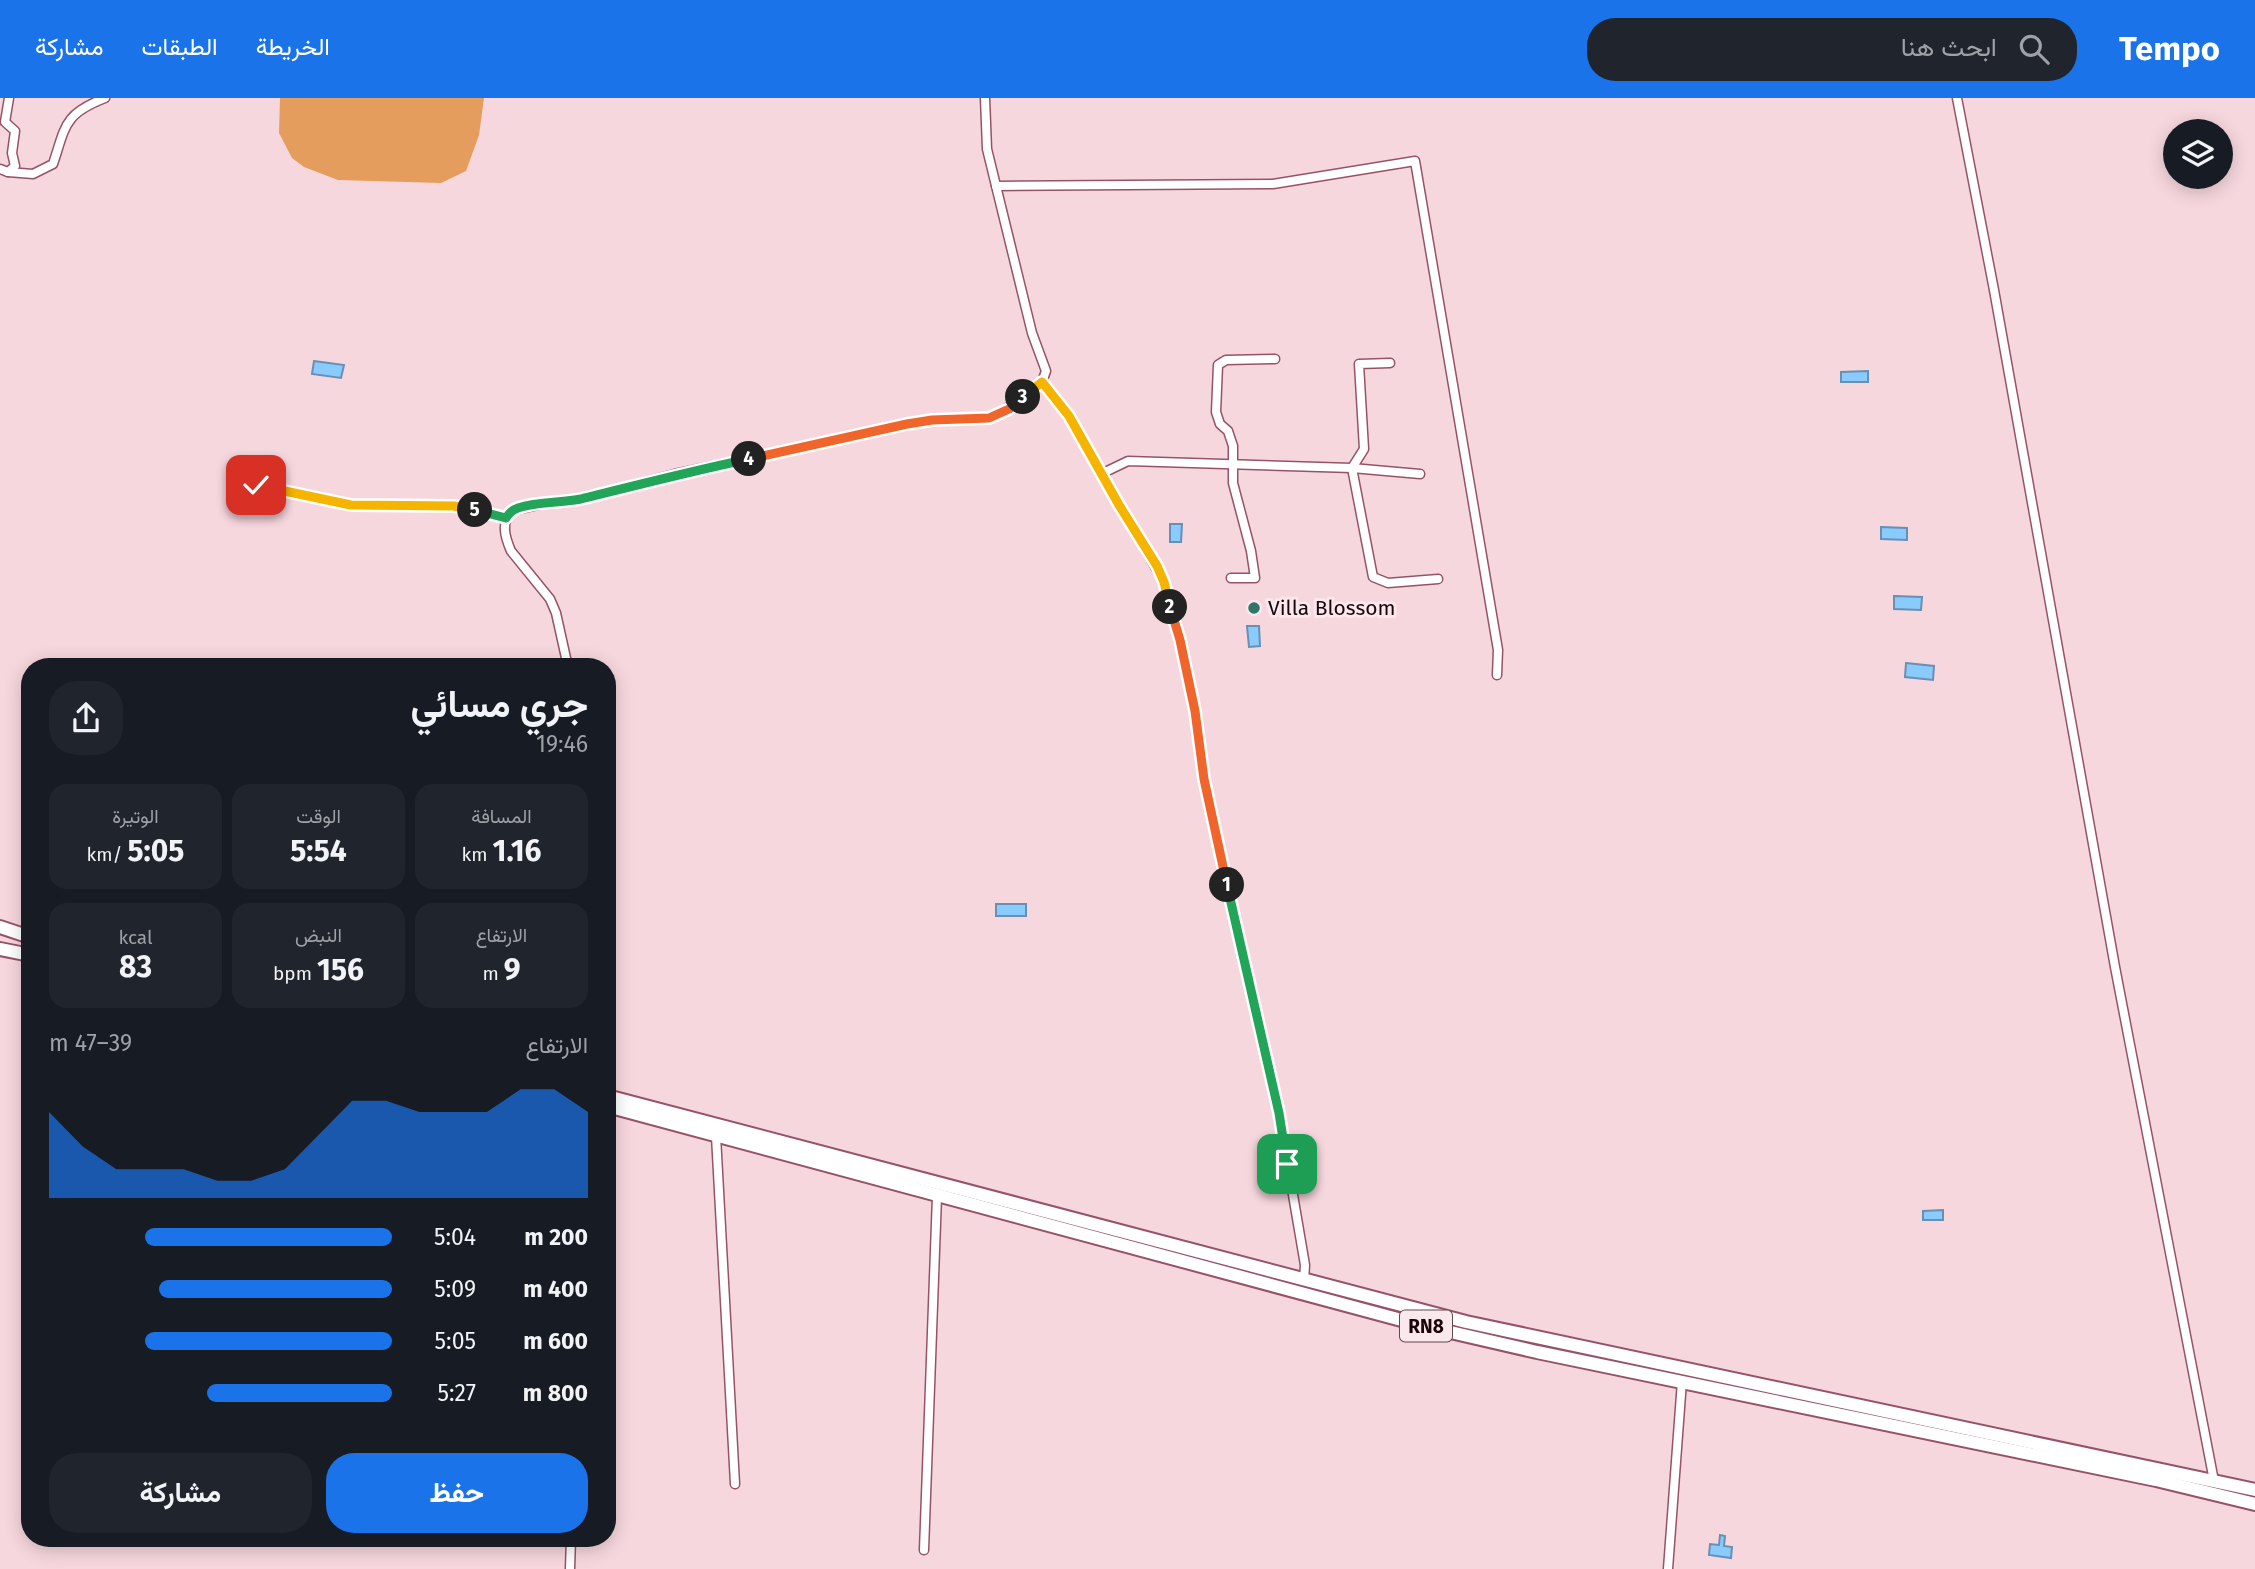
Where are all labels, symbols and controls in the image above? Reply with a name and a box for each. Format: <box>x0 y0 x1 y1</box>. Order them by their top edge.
search box <box>1587 18 2077 81</box>
text: Tempo <box>2119 29 2220 69</box>
icon: search <box>2015 30 2053 68</box>
text: ابحث هنا <box>1901 32 1997 63</box>
text: مشاركة <box>35 33 103 61</box>
text: الطبقات <box>141 33 218 61</box>
text: الخريطة <box>256 33 330 61</box>
map controls <box>2163 119 2233 189</box>
button: layers <box>2163 119 2233 189</box>
pin: 3 <box>1006 380 1040 414</box>
text: 3 <box>1018 385 1027 408</box>
pin: 4 <box>732 442 766 476</box>
text: 4 <box>743 447 754 470</box>
pin <box>226 455 286 515</box>
icon: check <box>237 466 275 504</box>
pin: 5 <box>458 492 492 528</box>
text: 5 <box>469 498 480 521</box>
pin: 2 <box>1152 589 1188 624</box>
text: 2 <box>1165 595 1174 618</box>
place label: Villa Blossom <box>1268 595 1396 621</box>
marker: Villa Blossom <box>1246 600 1262 616</box>
button: share <box>49 681 123 755</box>
text: جري مسائي <box>410 681 588 727</box>
text: 19:46 <box>536 730 588 758</box>
text: الوتيرة <box>112 805 159 828</box>
text: الوقت <box>296 805 341 828</box>
text: المسافة <box>471 805 532 828</box>
text: 5:05 <box>128 833 184 869</box>
text: 5:54 <box>290 833 347 869</box>
text: 1.16 <box>493 833 542 869</box>
text: /km <box>87 843 128 866</box>
text: km <box>461 843 493 866</box>
pin: 1 <box>1210 868 1244 902</box>
text: 1 <box>1222 873 1231 896</box>
text: النبض <box>295 924 342 947</box>
text: الارتفاع <box>476 924 527 947</box>
text: kcal <box>118 926 153 949</box>
text: 83 <box>119 949 152 985</box>
text: 156 <box>317 952 364 988</box>
text: 9 <box>504 952 521 988</box>
text: bpm <box>273 962 317 985</box>
text: m <box>482 962 504 985</box>
text: 39–47 m <box>49 1029 132 1057</box>
text: الارتفاع <box>526 1031 588 1059</box>
pin <box>1257 1134 1317 1194</box>
icon: arrive <box>1268 1145 1306 1183</box>
text: 5:04 <box>434 1223 476 1251</box>
text: 200 m <box>524 1223 588 1251</box>
text: 5:09 <box>434 1275 476 1303</box>
text: 400 m <box>523 1275 588 1303</box>
road number: RN8 <box>1400 1310 1452 1342</box>
text: 5:05 <box>435 1327 476 1355</box>
text: 600 m <box>523 1327 588 1355</box>
text: 5:27 <box>438 1379 476 1407</box>
text: 800 m <box>523 1379 588 1407</box>
button: مشاركة <box>49 1453 312 1533</box>
button: حفظ <box>326 1453 588 1533</box>

